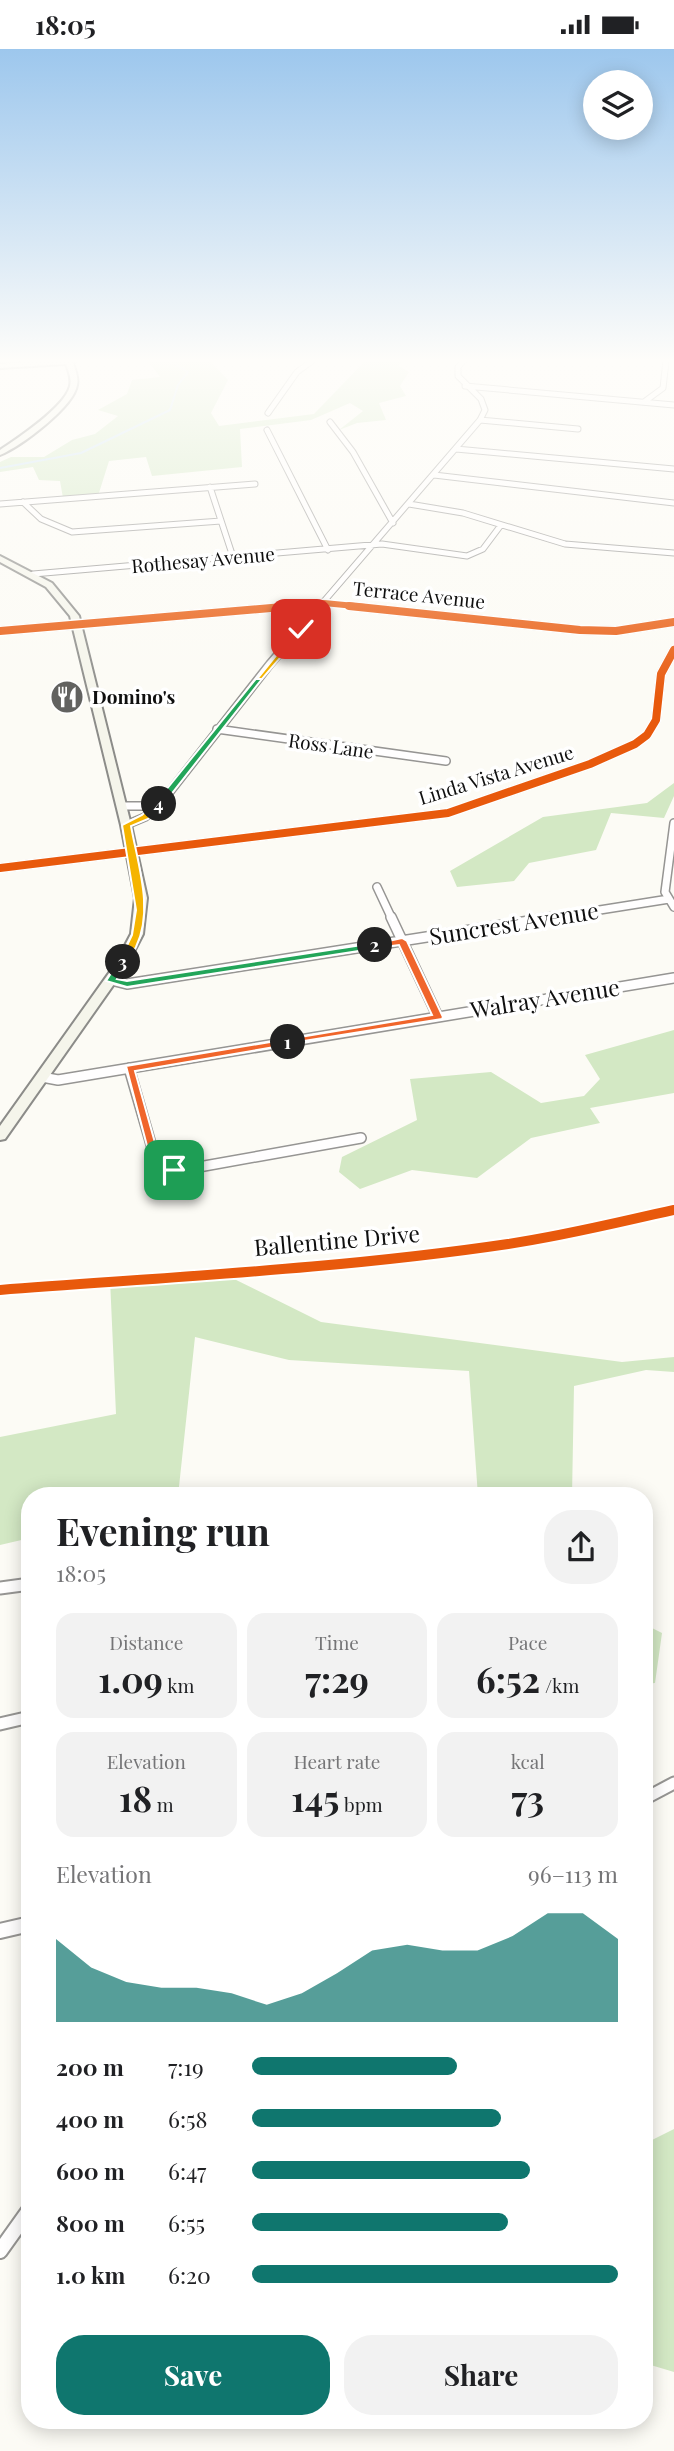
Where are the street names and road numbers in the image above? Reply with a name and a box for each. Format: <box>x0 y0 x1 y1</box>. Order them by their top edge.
street label: Rothesay Avenue <box>130 540 276 578</box>
street label: Terrace Avenue <box>352 574 486 614</box>
street label: Ross Lane <box>287 726 376 764</box>
street label: Linda Vista Avenue <box>415 738 576 810</box>
street label: Suncrest Avenue <box>427 894 601 951</box>
street label: Walray Avenue <box>467 970 622 1025</box>
street label: Ballentine Drive <box>253 1217 421 1262</box>

